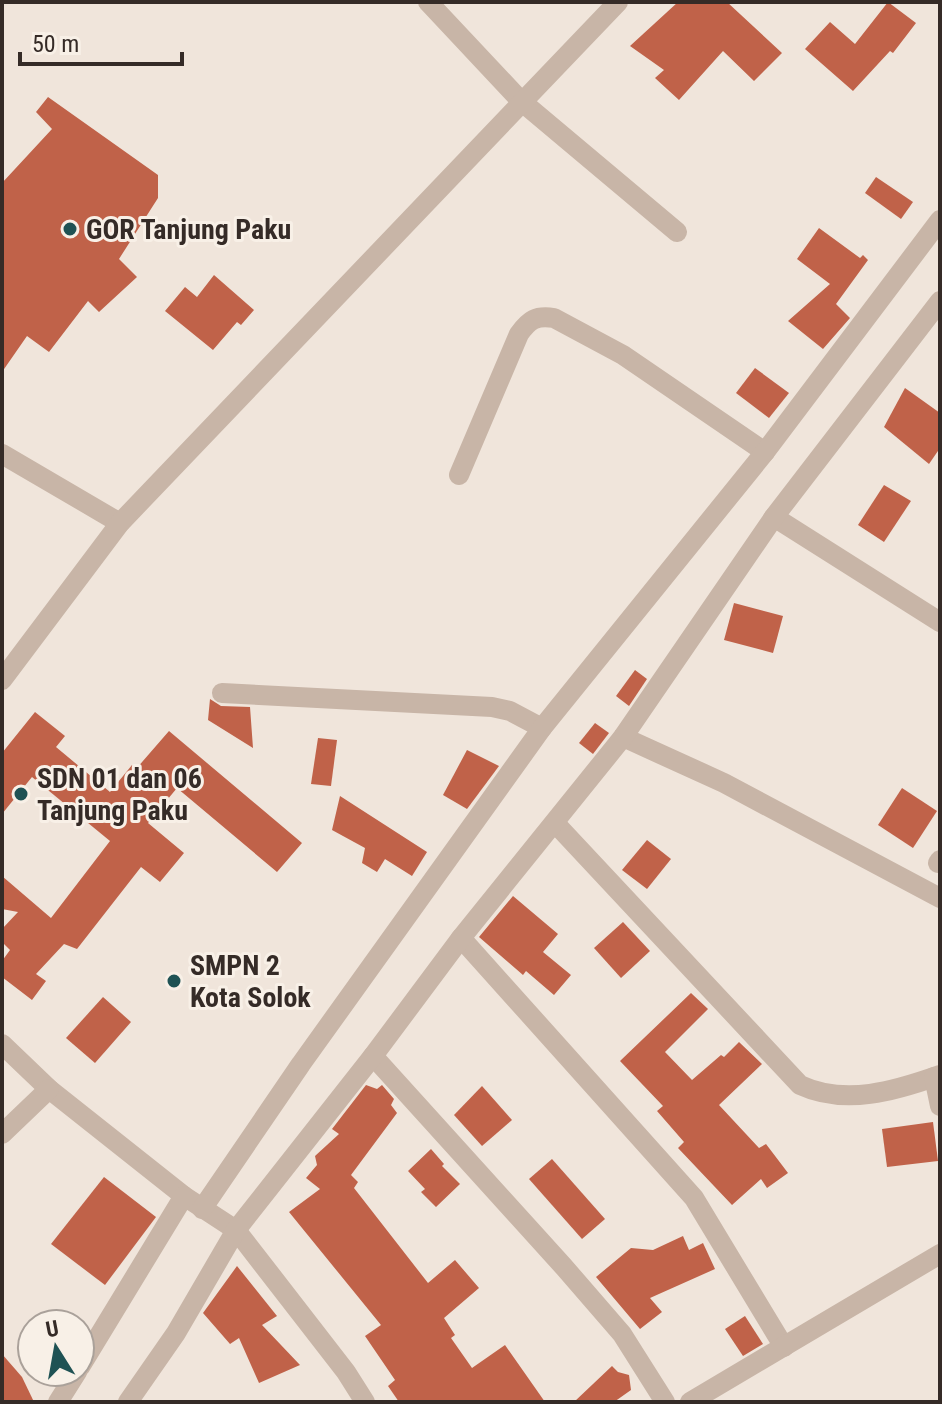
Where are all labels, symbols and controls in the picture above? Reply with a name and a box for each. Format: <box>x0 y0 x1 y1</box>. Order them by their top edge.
scale bar <box>20 16 182 66</box>
text: 50 m <box>32 30 79 58</box>
place label: GOR Tanjung Paku <box>86 213 291 246</box>
marker: GOR Tanjung Paku <box>61 220 79 238</box>
place label: SDN 01 dan 06 Tanjung Paku <box>37 762 202 827</box>
marker: SDN 01 dan 06 Tanjung Paku <box>12 785 30 803</box>
place label: SMPN 2 Kota Solok <box>190 949 311 1014</box>
marker: SMPN 2 Kota Solok <box>165 972 183 990</box>
north arrow <box>16 1308 96 1388</box>
text: U <box>44 1315 61 1342</box>

